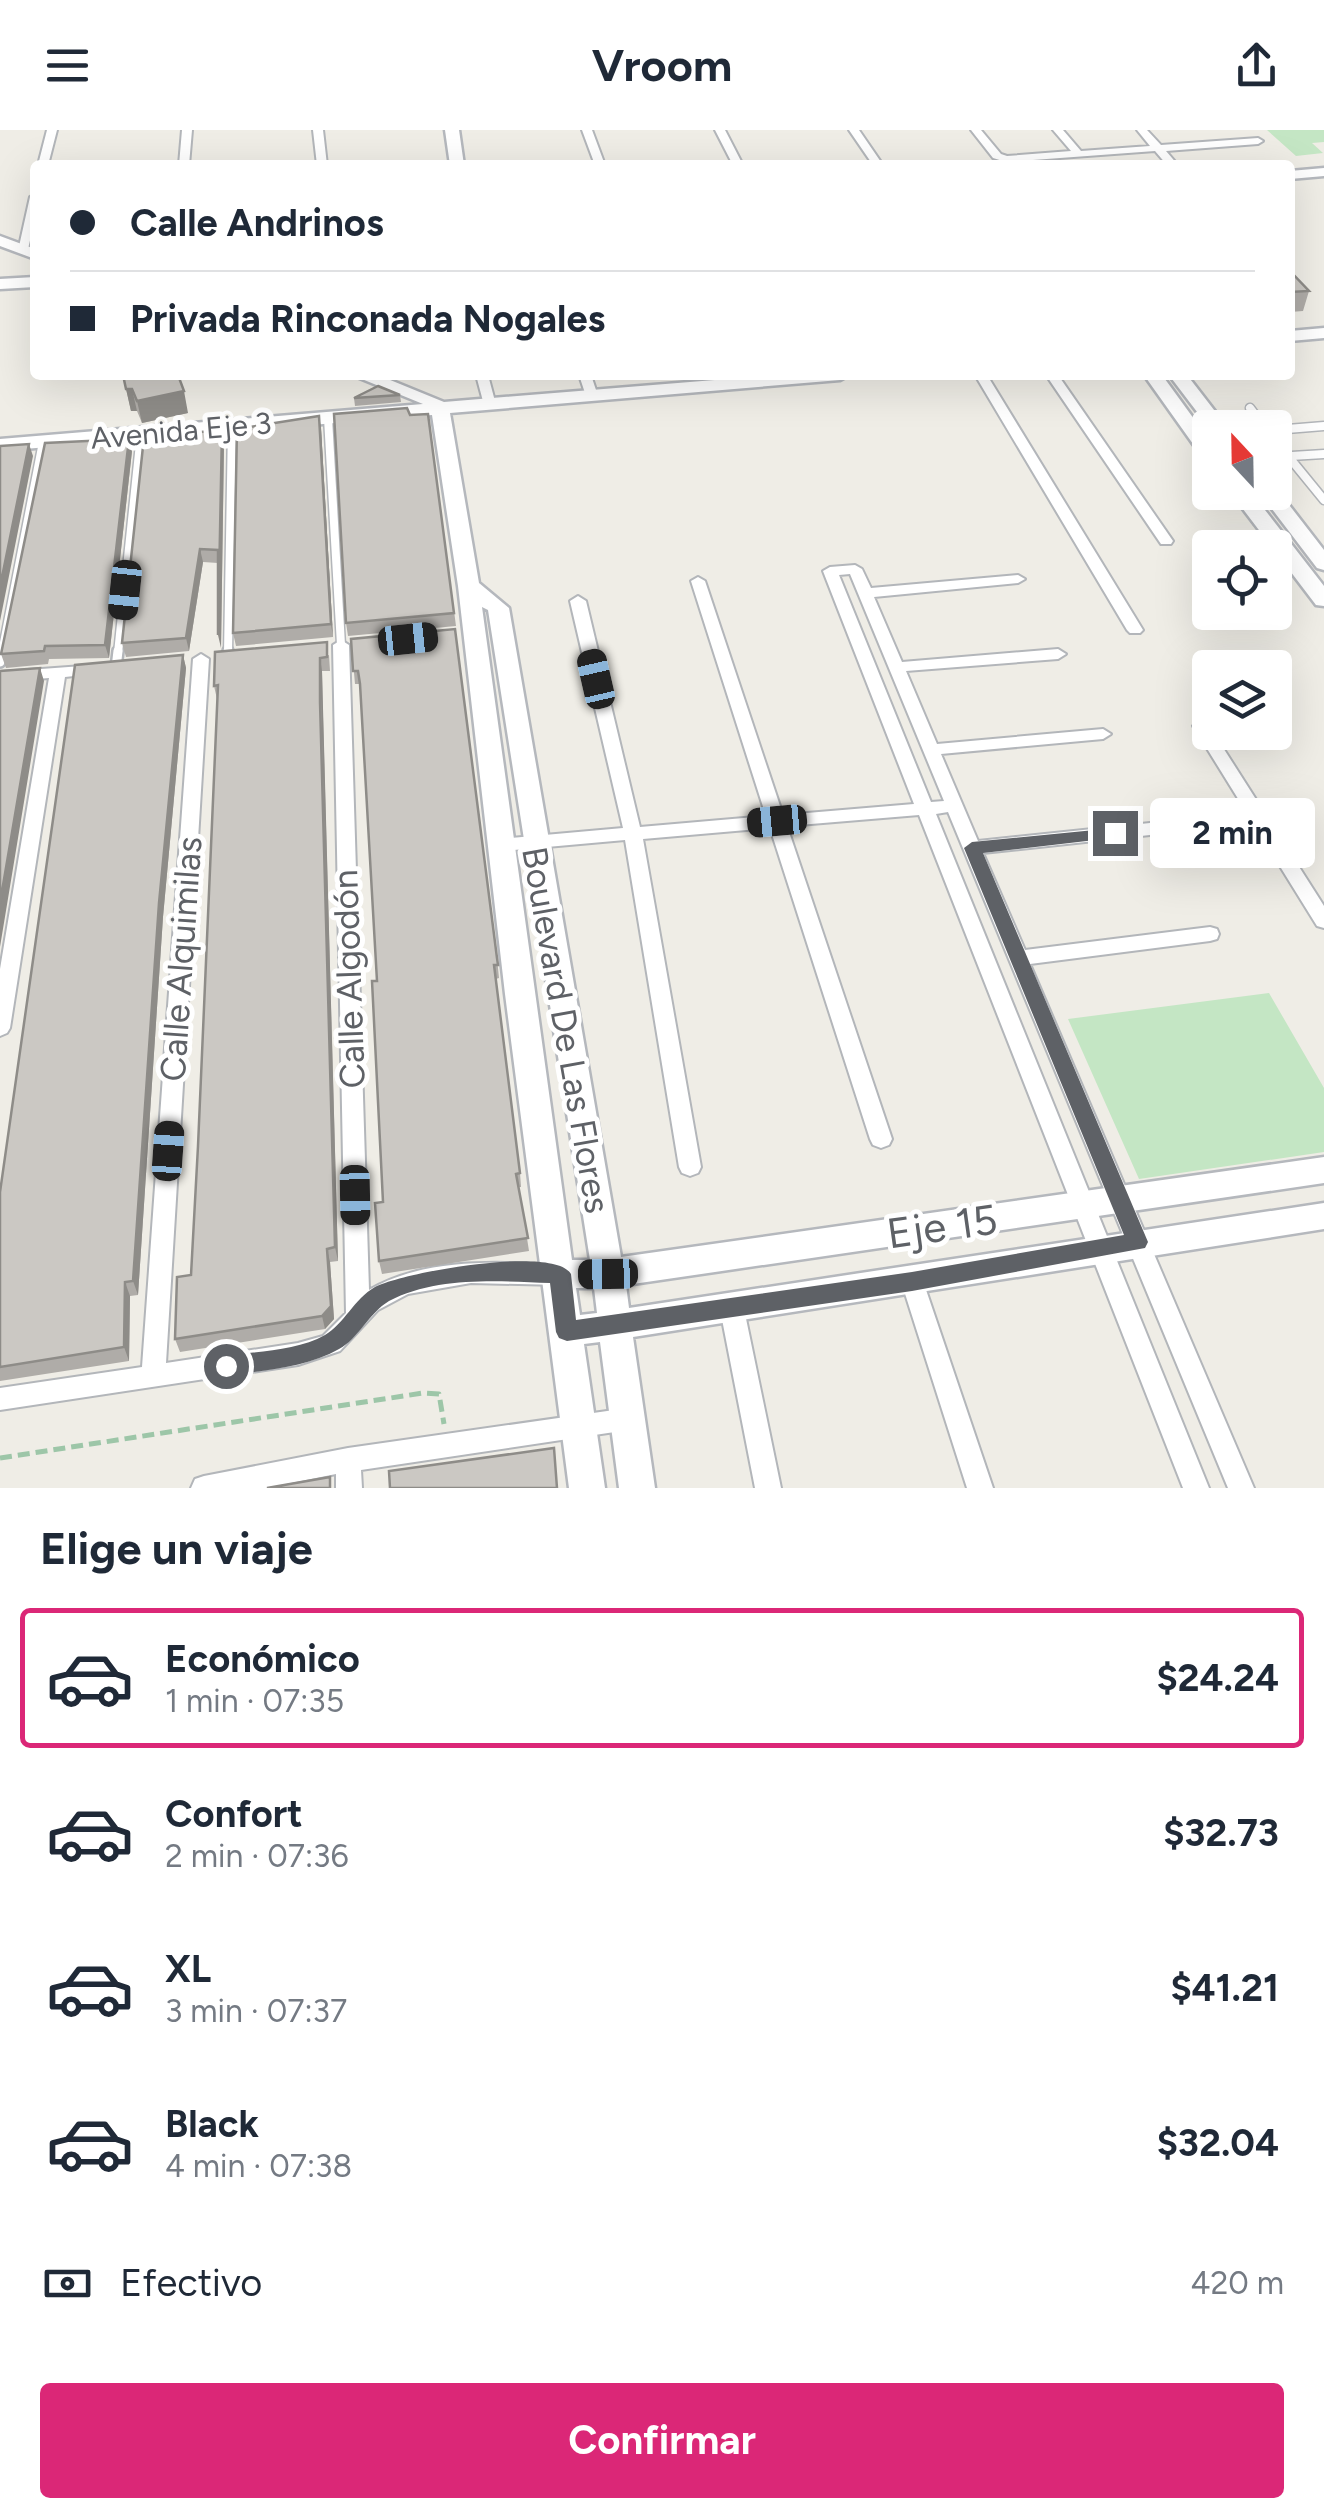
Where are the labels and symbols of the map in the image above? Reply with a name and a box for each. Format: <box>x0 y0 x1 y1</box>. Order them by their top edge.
street label: Avenida Eje 3 <box>89 404 273 457</box>
north arrow <box>1192 410 1292 510</box>
car <box>107 559 143 621</box>
car <box>377 621 439 657</box>
car <box>575 646 617 712</box>
callout: 2 min <box>1150 798 1315 868</box>
car <box>746 803 808 839</box>
route end <box>1093 811 1138 856</box>
street label: Calle Alquimilas <box>151 835 211 1083</box>
street label: Boulevard De Las Flores <box>513 844 619 1216</box>
street label: Calle Algodón <box>324 869 374 1089</box>
car <box>151 1120 185 1182</box>
car <box>339 1165 371 1225</box>
street label: Eje 15 <box>884 1194 1001 1259</box>
car <box>578 1258 638 1290</box>
route start <box>204 1344 249 1389</box>

